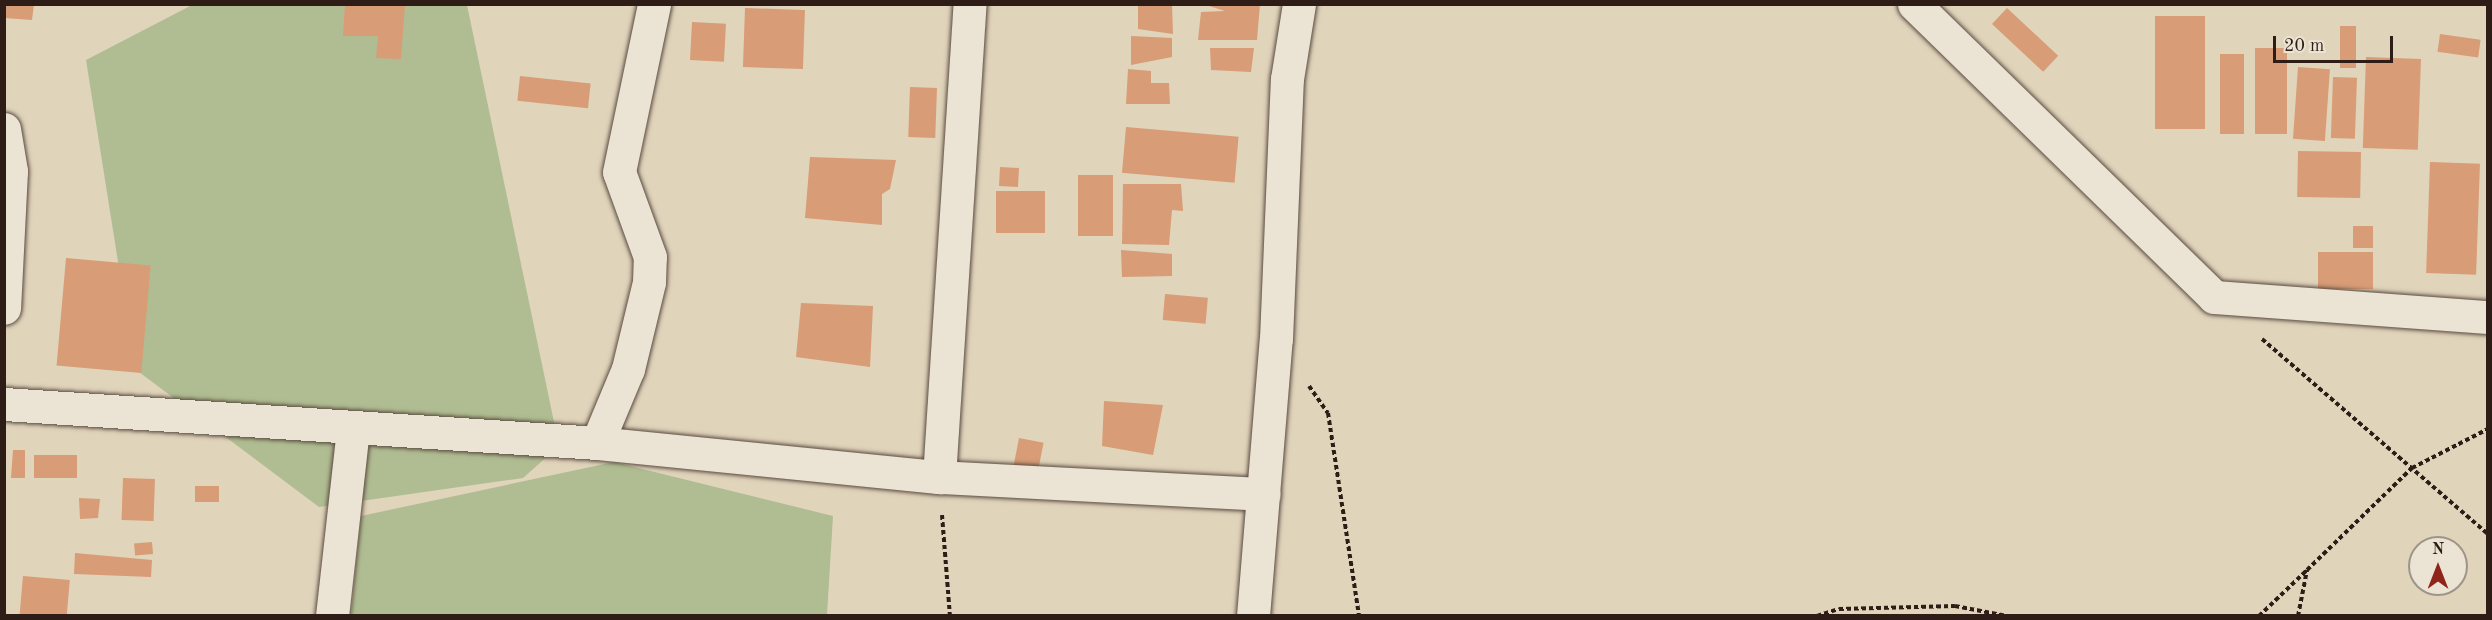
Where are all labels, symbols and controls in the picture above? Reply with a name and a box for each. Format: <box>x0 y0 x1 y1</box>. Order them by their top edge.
scale bar <box>2276 24 2396 62</box>
text: 20 m <box>2284 37 2324 55</box>
north arrow <box>2408 536 2468 596</box>
text: N <box>2432 542 2444 558</box>

